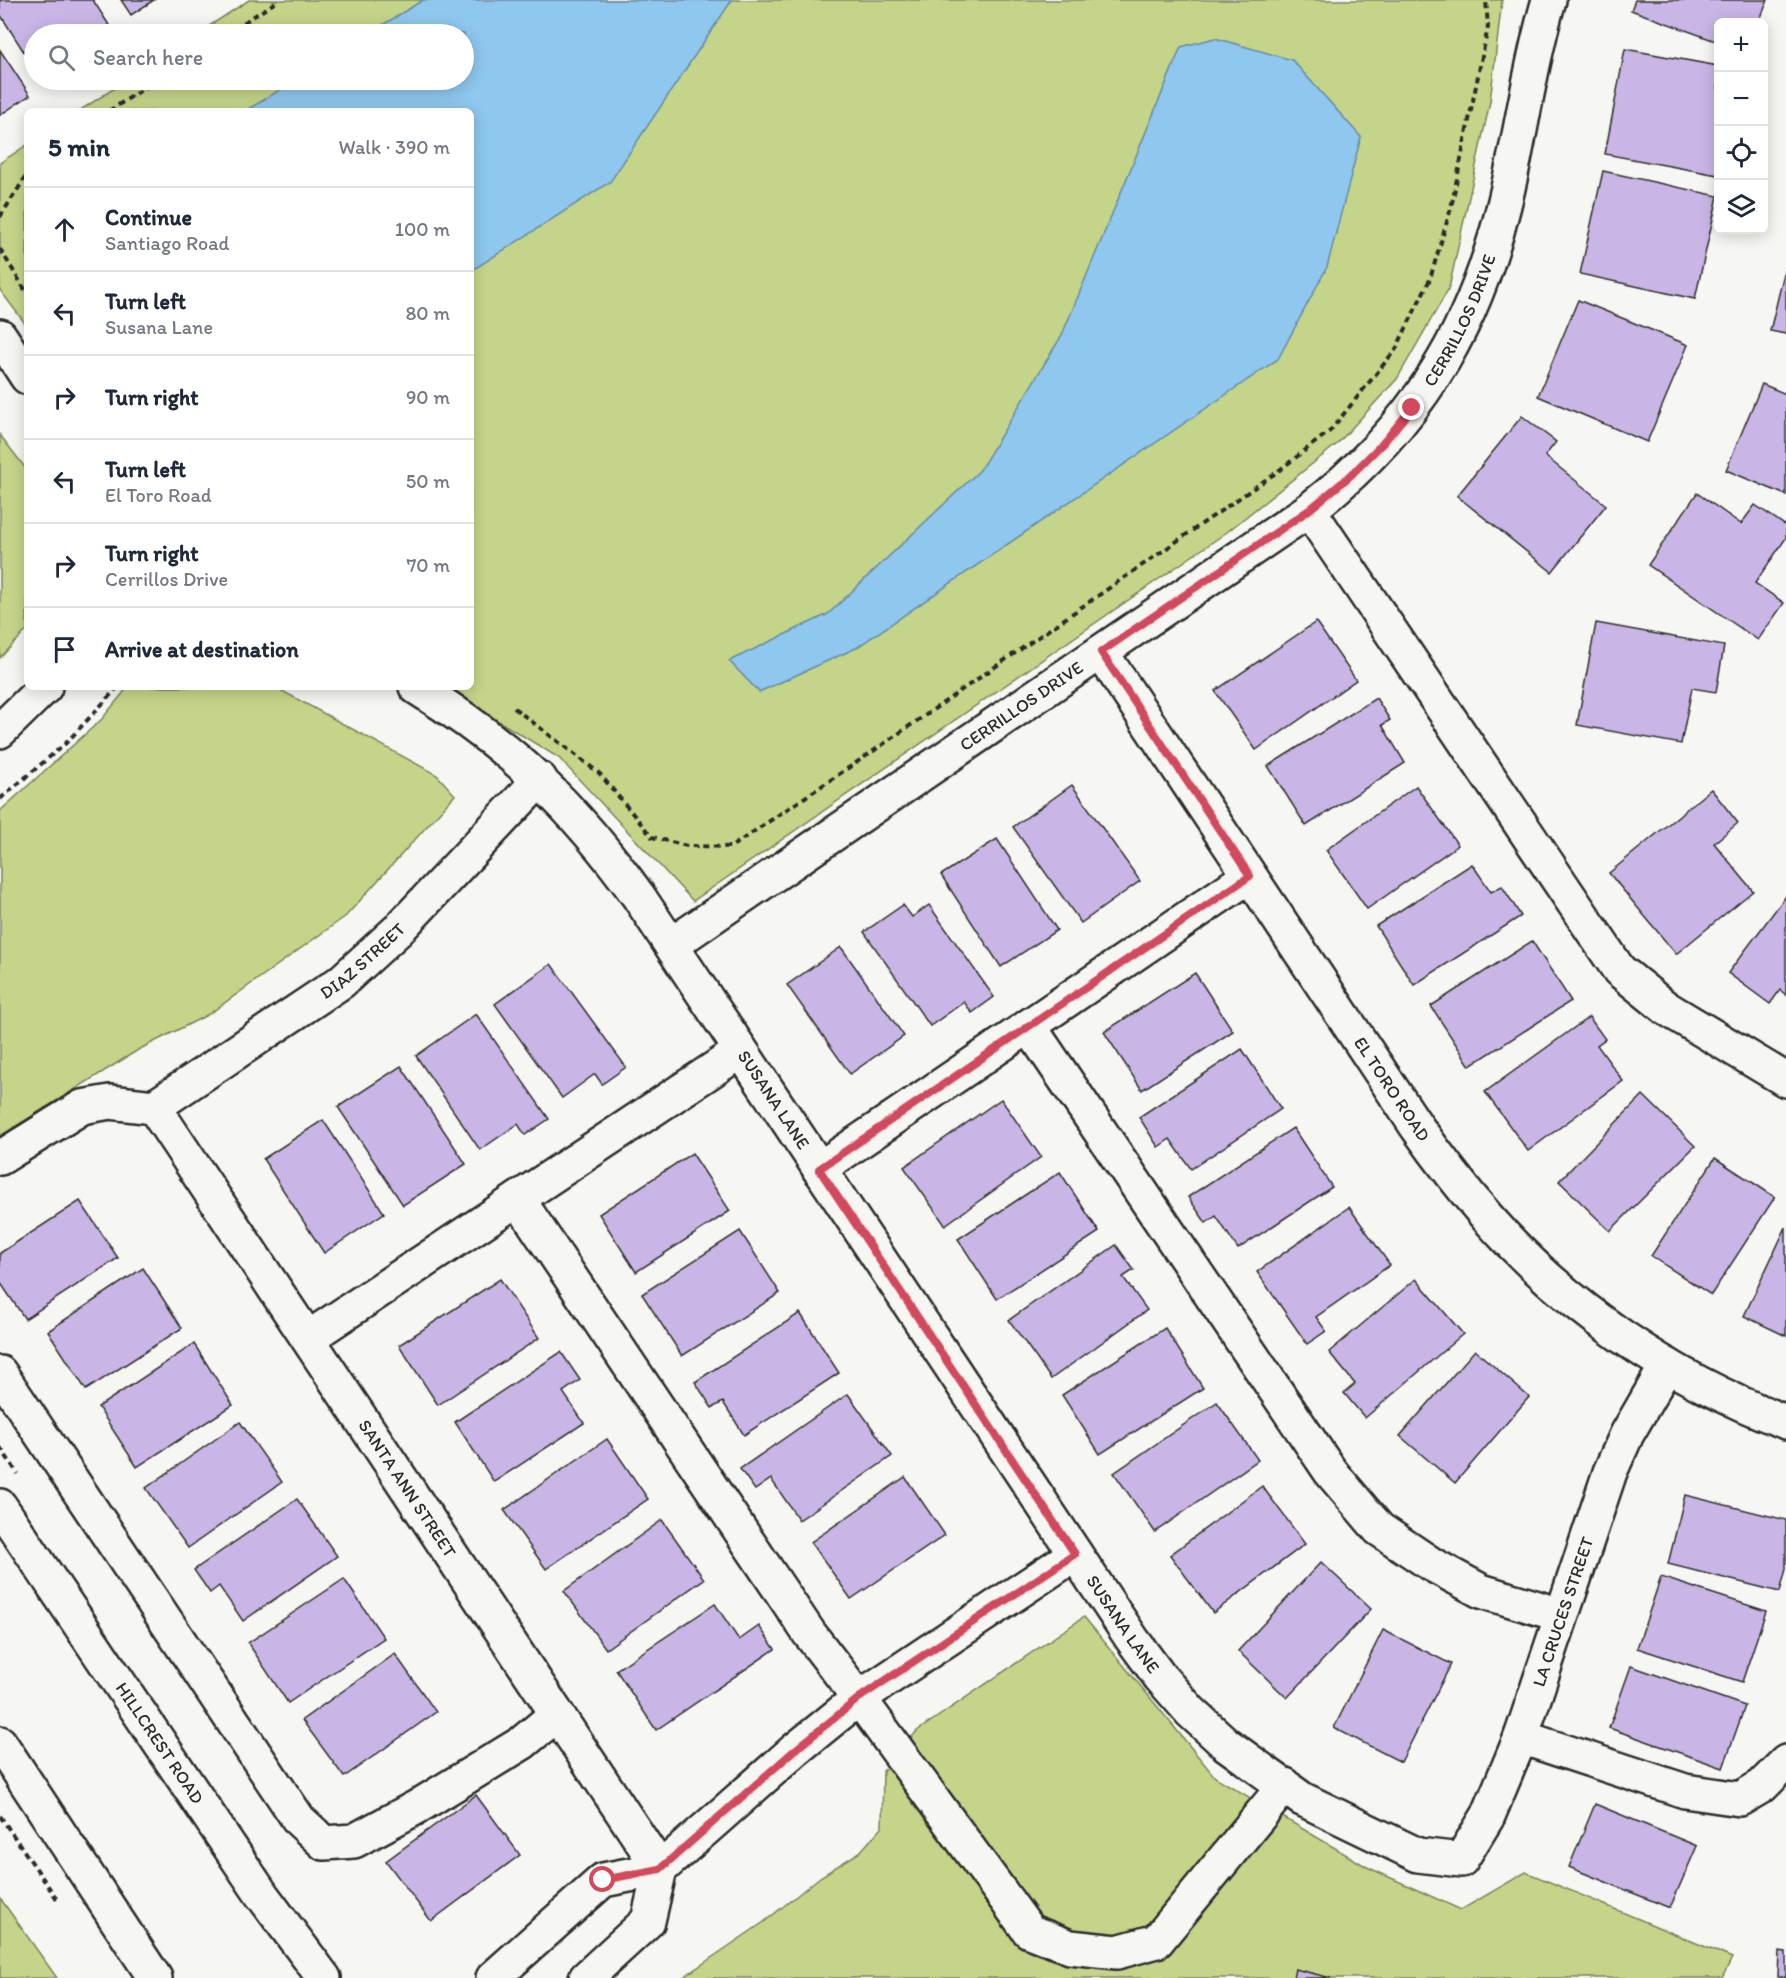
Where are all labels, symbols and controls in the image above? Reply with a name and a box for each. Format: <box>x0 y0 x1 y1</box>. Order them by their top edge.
map controls <box>1714 18 1768 234</box>
button: + <box>1714 18 1768 72</box>
search box <box>24 24 474 90</box>
icon: search <box>45 41 78 74</box>
text: Search here <box>93 44 203 71</box>
button: − <box>1714 72 1768 126</box>
button: locate <box>1714 126 1768 180</box>
text: 5 min <box>48 131 110 163</box>
text: Walk · 390 m <box>339 135 450 159</box>
button: layers <box>1714 180 1768 234</box>
text: Continue <box>105 204 192 231</box>
icon: ahead <box>48 213 81 246</box>
text: 100 m <box>395 217 450 241</box>
text: Santiago Road <box>105 231 230 255</box>
street label: CERRILLOS DRIVE <box>1419 251 1500 391</box>
text: Turn left <box>105 288 186 315</box>
icon: left <box>48 297 81 330</box>
text: 80 m <box>405 301 450 325</box>
text: Susana Lane <box>105 315 213 339</box>
icon: right <box>48 381 81 414</box>
text: Turn right <box>105 384 199 411</box>
text: 90 m <box>406 385 450 409</box>
route end <box>1398 394 1424 420</box>
text: Turn left <box>105 456 186 483</box>
icon: left <box>48 465 81 498</box>
text: 50 m <box>406 469 450 493</box>
text: El Toro Road <box>105 483 212 507</box>
text: Turn right <box>105 540 199 567</box>
icon: right <box>48 549 81 582</box>
text: 70 m <box>406 553 450 577</box>
text: Cerrillos Drive <box>105 567 228 591</box>
icon: arrive <box>48 633 81 666</box>
text: Arrive at destination <box>105 636 299 663</box>
street label: CERRILLOS DRIVE <box>955 656 1087 756</box>
street label: DIAZ STREET <box>316 918 410 1004</box>
street label: EL TORO ROAD <box>1349 1033 1435 1146</box>
street label: SUSANA LANE <box>733 1046 815 1153</box>
street label: SANTA ANN STREET <box>354 1415 461 1562</box>
street label: LA CRUCES STREET <box>1528 1534 1598 1690</box>
street label: SUSANA LANE <box>1082 1571 1164 1678</box>
street label: HILLCREST ROAD <box>111 1678 209 1808</box>
route start <box>589 1866 615 1892</box>

